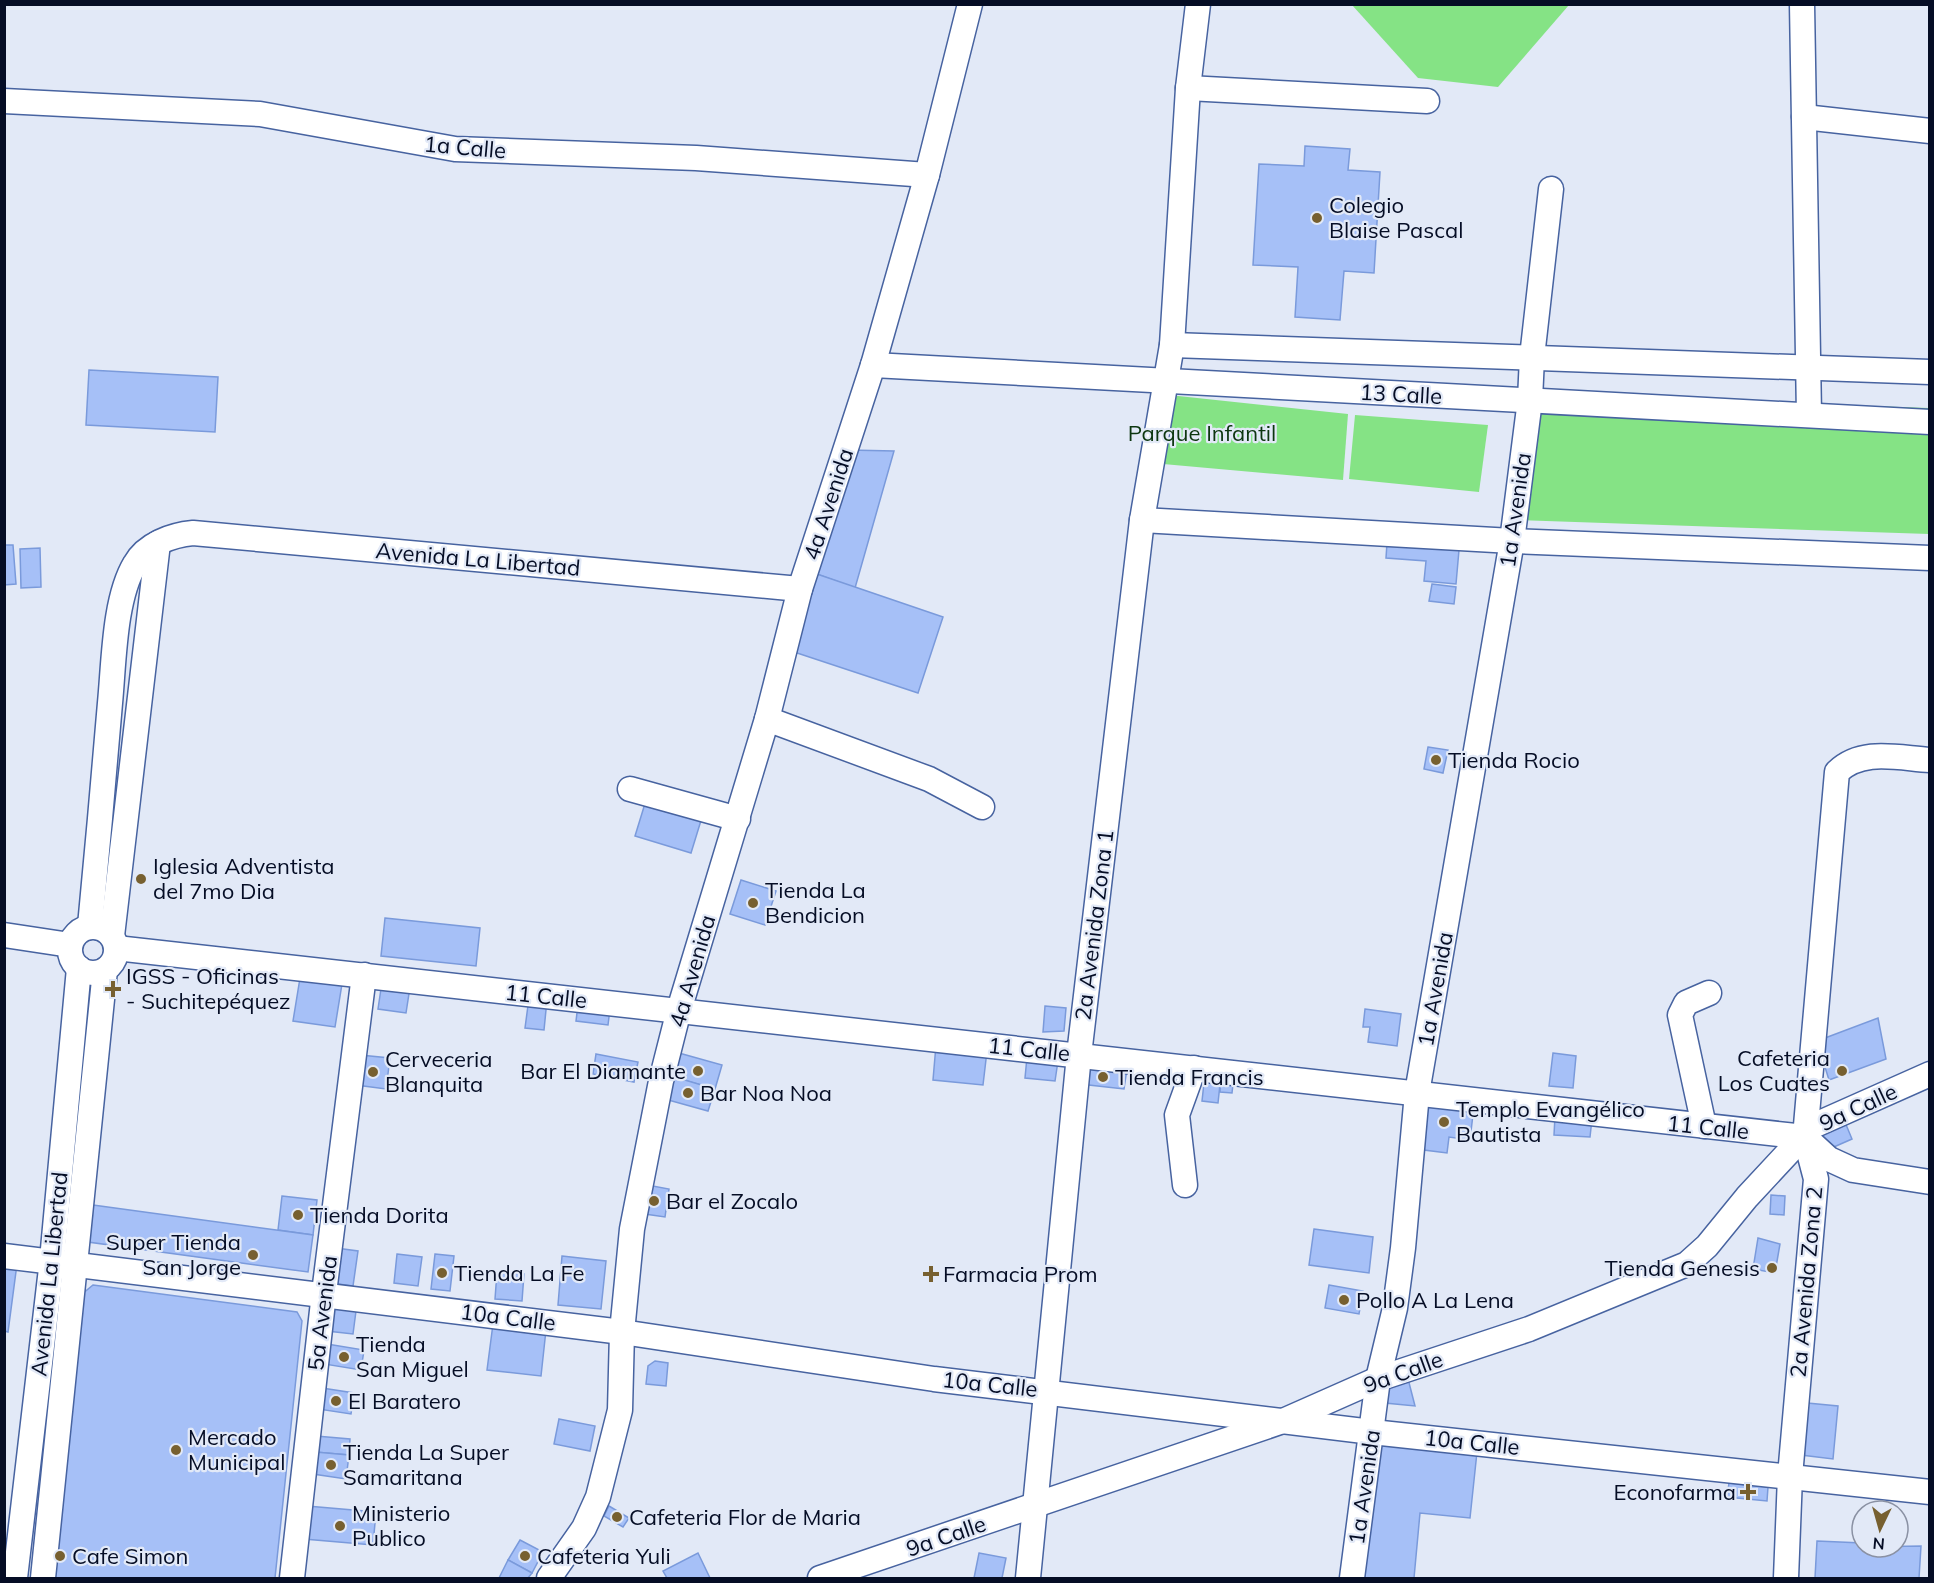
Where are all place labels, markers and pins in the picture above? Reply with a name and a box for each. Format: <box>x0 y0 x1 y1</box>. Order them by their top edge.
place label: Colegio Blaise Pascal <box>1329 191 1463 244</box>
marker: Colegio Blaise Pascal <box>1310 211 1324 225</box>
place label: Tienda Rocio <box>1448 746 1580 774</box>
marker: Tienda Rocio <box>1429 753 1443 767</box>
place label: Iglesia Adventista del 7mo Dia <box>153 852 335 905</box>
marker: Iglesia Adventista del 7mo Dia <box>134 872 148 886</box>
place label: Tienda La Bendicion <box>765 876 866 929</box>
marker: Tienda La Bendicion <box>746 896 760 910</box>
place label: IGSS - Oficinas - Suchitepéquez <box>126 962 291 1015</box>
marker: IGSS - Oficinas - Suchitepéquez <box>104 980 122 998</box>
place label: Cafeteria Los Cuates <box>1718 1044 1830 1097</box>
place label: Cerveceria Blanquita <box>385 1045 492 1098</box>
place label: Bar El Diamante <box>520 1057 686 1085</box>
place label: Tienda Francis <box>1115 1063 1264 1091</box>
marker: Bar El Diamante <box>691 1064 705 1078</box>
marker: Cafeteria Los Cuates <box>1835 1064 1849 1078</box>
marker: Cerveceria Blanquita <box>366 1065 380 1079</box>
marker: Tienda Francis <box>1096 1070 1110 1084</box>
place label: Bar Noa Noa <box>700 1079 832 1107</box>
marker: Bar Noa Noa <box>681 1086 695 1100</box>
place label: Templo Evangélico Bautista <box>1456 1095 1645 1148</box>
marker: Templo Evangélico Bautista <box>1437 1115 1451 1129</box>
place label: Bar el Zocalo <box>666 1187 798 1215</box>
marker: Bar el Zocalo <box>647 1194 661 1208</box>
place label: Tienda Dorita <box>310 1201 449 1229</box>
marker: Tienda Dorita <box>291 1208 305 1222</box>
place label: Super Tienda San Jorge <box>106 1228 241 1281</box>
marker: Super Tienda San Jorge <box>246 1248 260 1262</box>
place label: Tienda Genesis <box>1605 1254 1760 1282</box>
place label: Tienda La Fe <box>454 1259 584 1287</box>
place label: Farmacia Prom <box>943 1260 1098 1288</box>
marker: Tienda Genesis <box>1765 1261 1779 1275</box>
marker: Tienda La Fe <box>435 1266 449 1280</box>
marker: Farmacia Prom <box>924 1267 938 1281</box>
place label: Pollo A La Lena <box>1356 1286 1514 1314</box>
marker: Pollo A La Lena <box>1337 1293 1351 1307</box>
place label: Tienda San Miguel <box>356 1330 469 1383</box>
marker: Tienda San Miguel <box>337 1350 351 1364</box>
place label: El Baratero <box>348 1387 461 1415</box>
marker: El Baratero <box>329 1394 343 1408</box>
place label: Mercado Municipal <box>188 1423 285 1476</box>
place label: Tienda La Super Samaritana <box>343 1438 509 1491</box>
marker: Mercado Municipal <box>169 1443 183 1457</box>
marker: Tienda La Super Samaritana <box>324 1458 338 1472</box>
place label: Econofarma <box>1614 1478 1736 1506</box>
marker: Econofarma <box>1741 1485 1755 1499</box>
place label: Ministerio Publico <box>352 1499 450 1552</box>
place label: Cafeteria Flor de Maria <box>629 1503 861 1531</box>
marker: Cafeteria Flor de Maria <box>610 1510 624 1524</box>
marker: Ministerio Publico <box>333 1519 347 1533</box>
place label: Cafe Simon <box>72 1542 188 1570</box>
place label: Cafeteria Yuli <box>537 1542 671 1570</box>
marker: Cafe Simon <box>53 1549 67 1563</box>
marker: Cafeteria Yuli <box>518 1549 532 1563</box>

